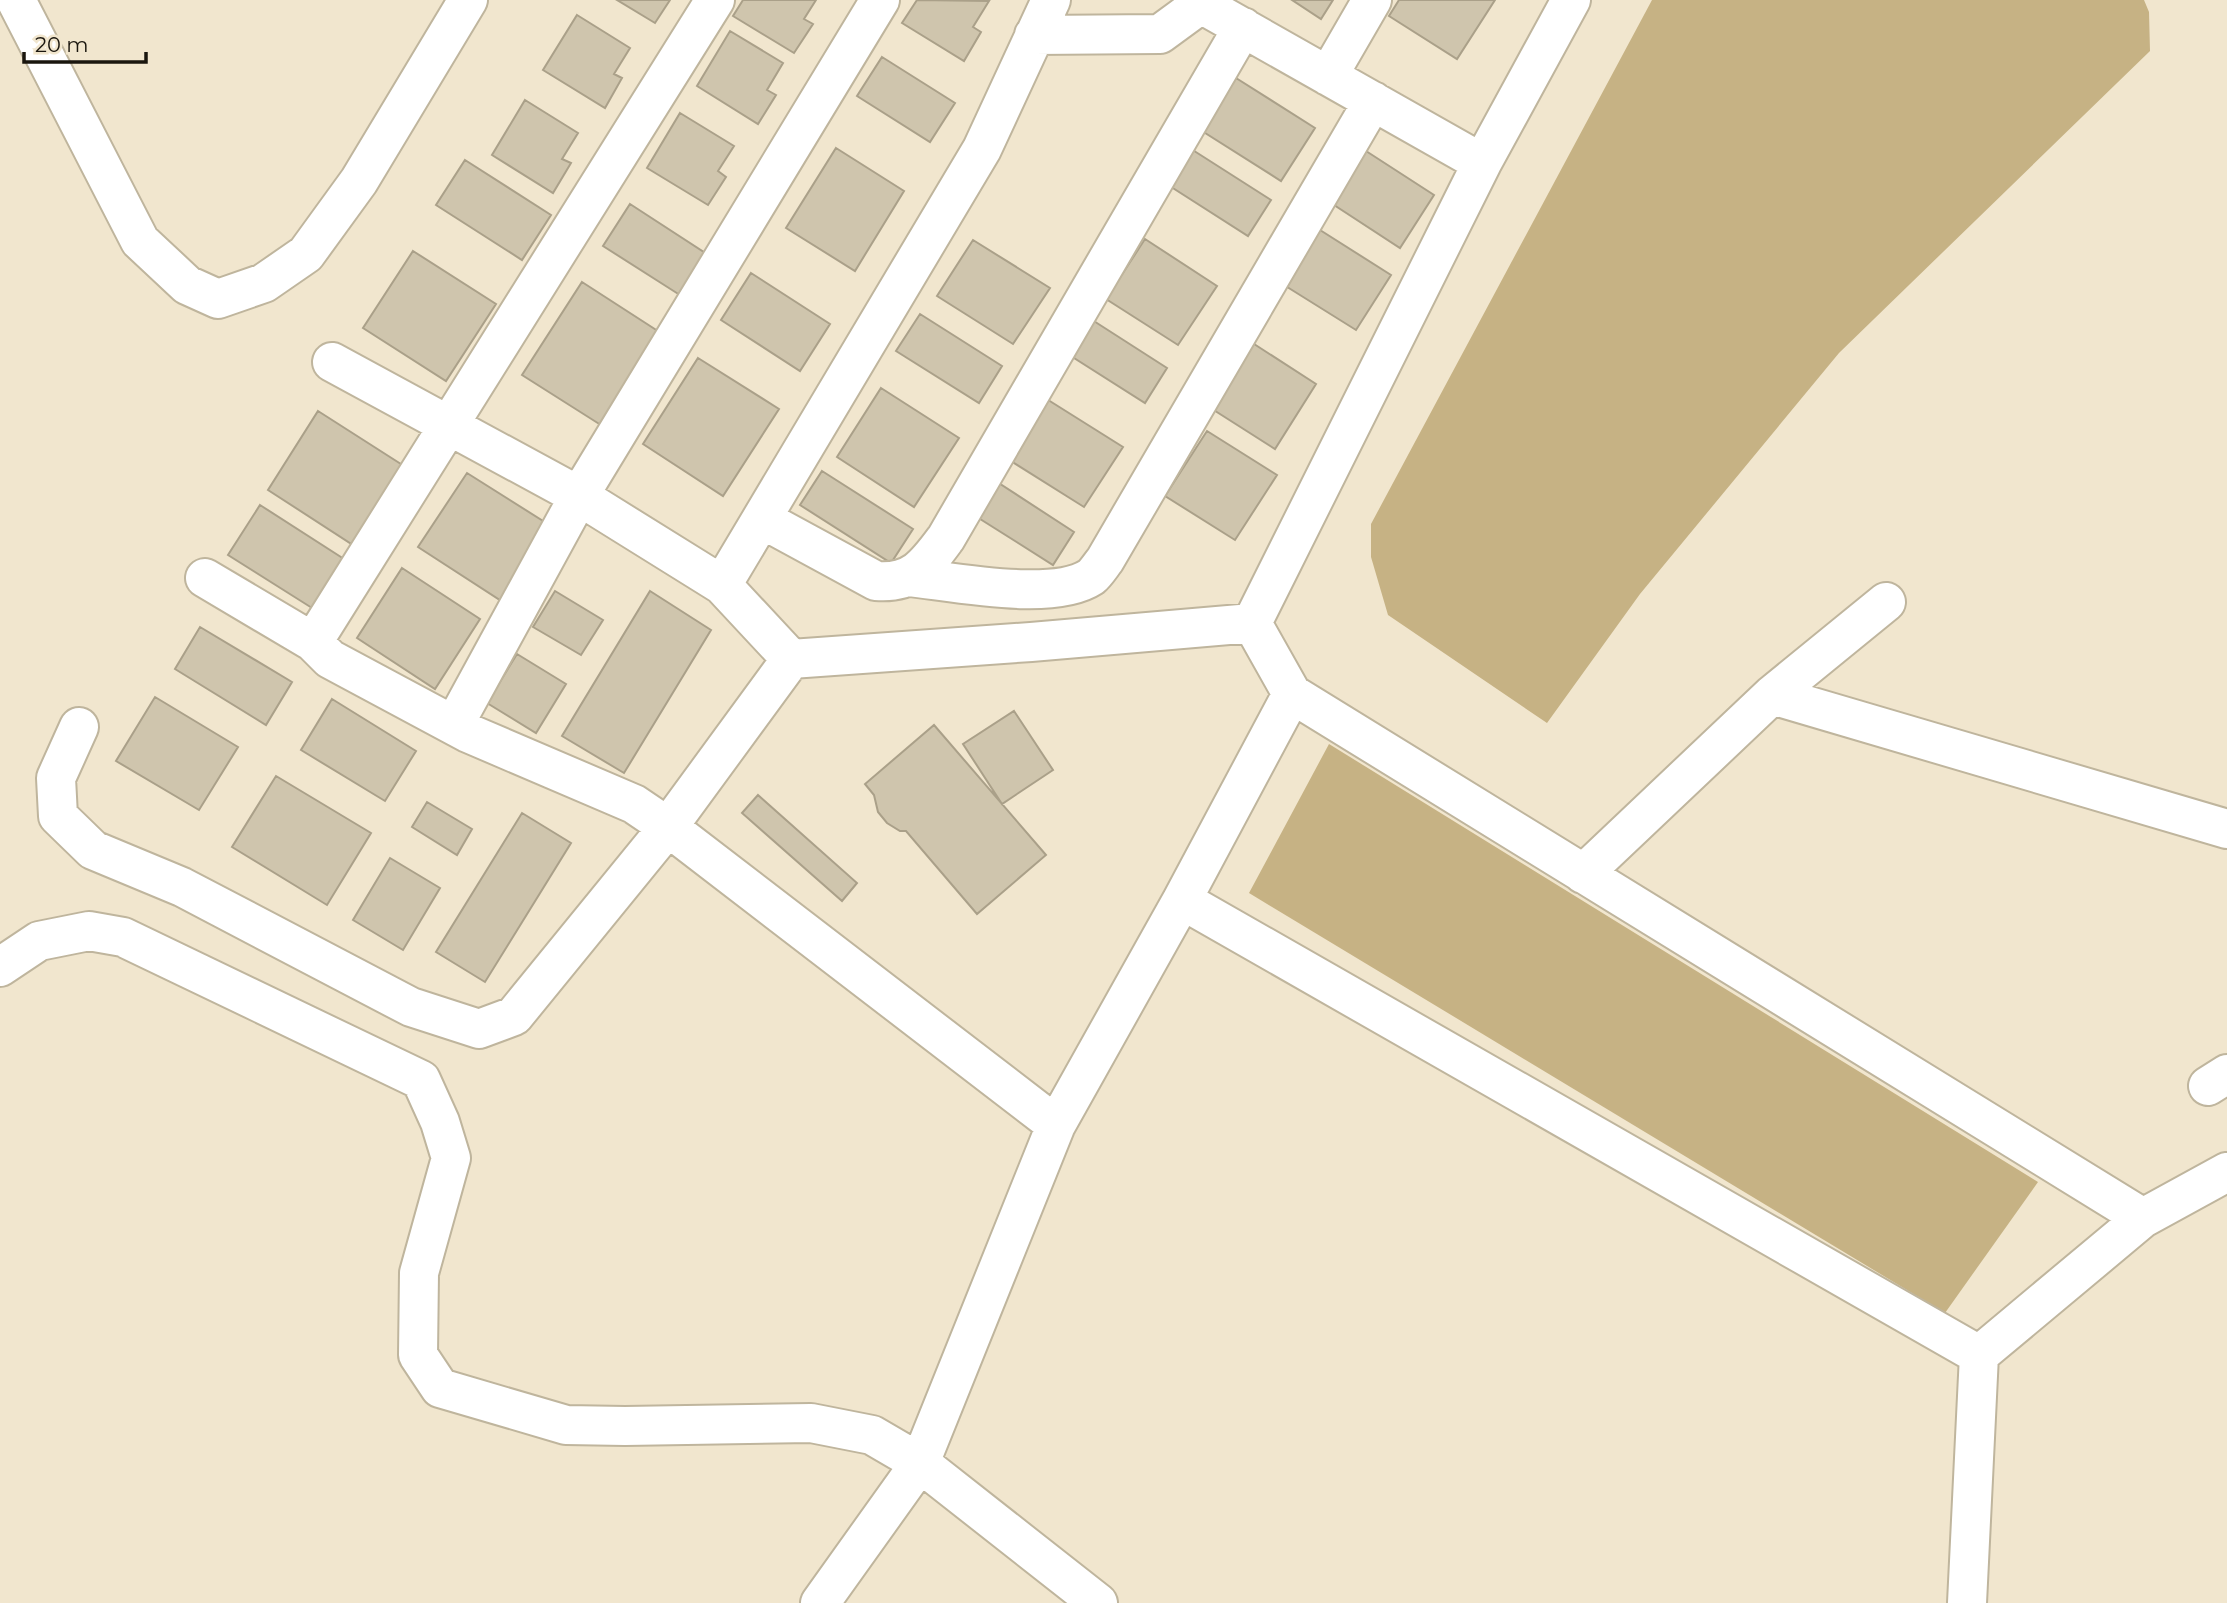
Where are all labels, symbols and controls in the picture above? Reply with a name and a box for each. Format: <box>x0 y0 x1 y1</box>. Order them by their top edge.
scale bar <box>24 21 147 65</box>
text: 20 m <box>35 32 89 57</box>

